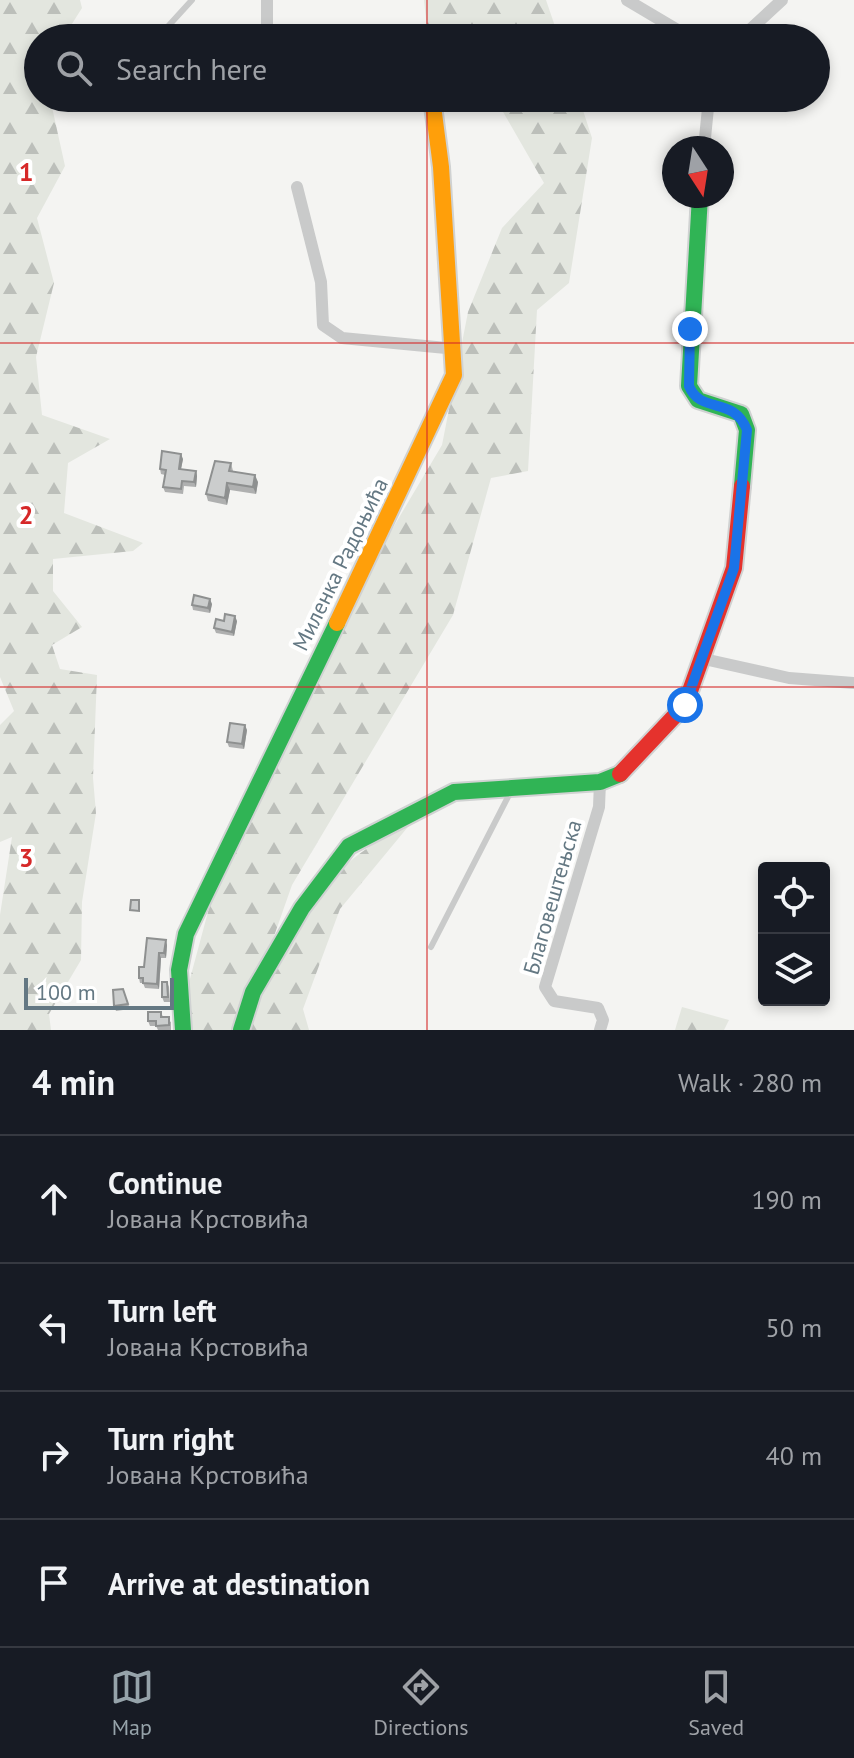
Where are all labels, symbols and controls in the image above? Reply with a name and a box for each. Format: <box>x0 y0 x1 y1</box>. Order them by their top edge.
search box <box>24 24 830 112</box>
icon: search <box>52 46 96 90</box>
text: Search here <box>116 49 267 88</box>
north arrow <box>662 136 734 208</box>
text: 1 <box>19 155 33 188</box>
route end <box>672 311 708 347</box>
street label: Миленка Радоњића <box>286 473 394 655</box>
text: 2 <box>19 498 33 531</box>
route start <box>667 687 703 723</box>
street label: Благовештењска <box>517 816 587 978</box>
text: 3 <box>19 841 33 874</box>
map controls <box>758 862 830 1006</box>
button: locate <box>758 862 830 934</box>
button: layers <box>758 934 830 1006</box>
scale bar <box>24 974 174 1010</box>
text: 100 m <box>36 978 96 1006</box>
text: 4 min <box>32 1060 115 1104</box>
text: Walk · 280 m <box>678 1066 822 1099</box>
text: Continue <box>108 1163 222 1202</box>
icon: ahead <box>32 1177 76 1221</box>
text: 190 m <box>751 1183 822 1216</box>
text: Јована Крстовића <box>108 1202 309 1235</box>
text: Turn left <box>108 1291 216 1330</box>
icon: left <box>32 1305 76 1349</box>
text: 50 m <box>766 1311 822 1344</box>
text: Јована Крстовића <box>108 1330 309 1363</box>
text: Turn right <box>108 1419 234 1458</box>
icon: right <box>32 1433 76 1477</box>
text: 40 m <box>766 1439 822 1472</box>
text: Јована Крстовића <box>108 1458 309 1491</box>
icon: arrive <box>32 1561 76 1605</box>
text: Arrive at destination <box>108 1564 370 1603</box>
tab: Map <box>110 1665 154 1741</box>
tab: Directions <box>373 1665 469 1741</box>
tab: Saved <box>688 1665 744 1741</box>

